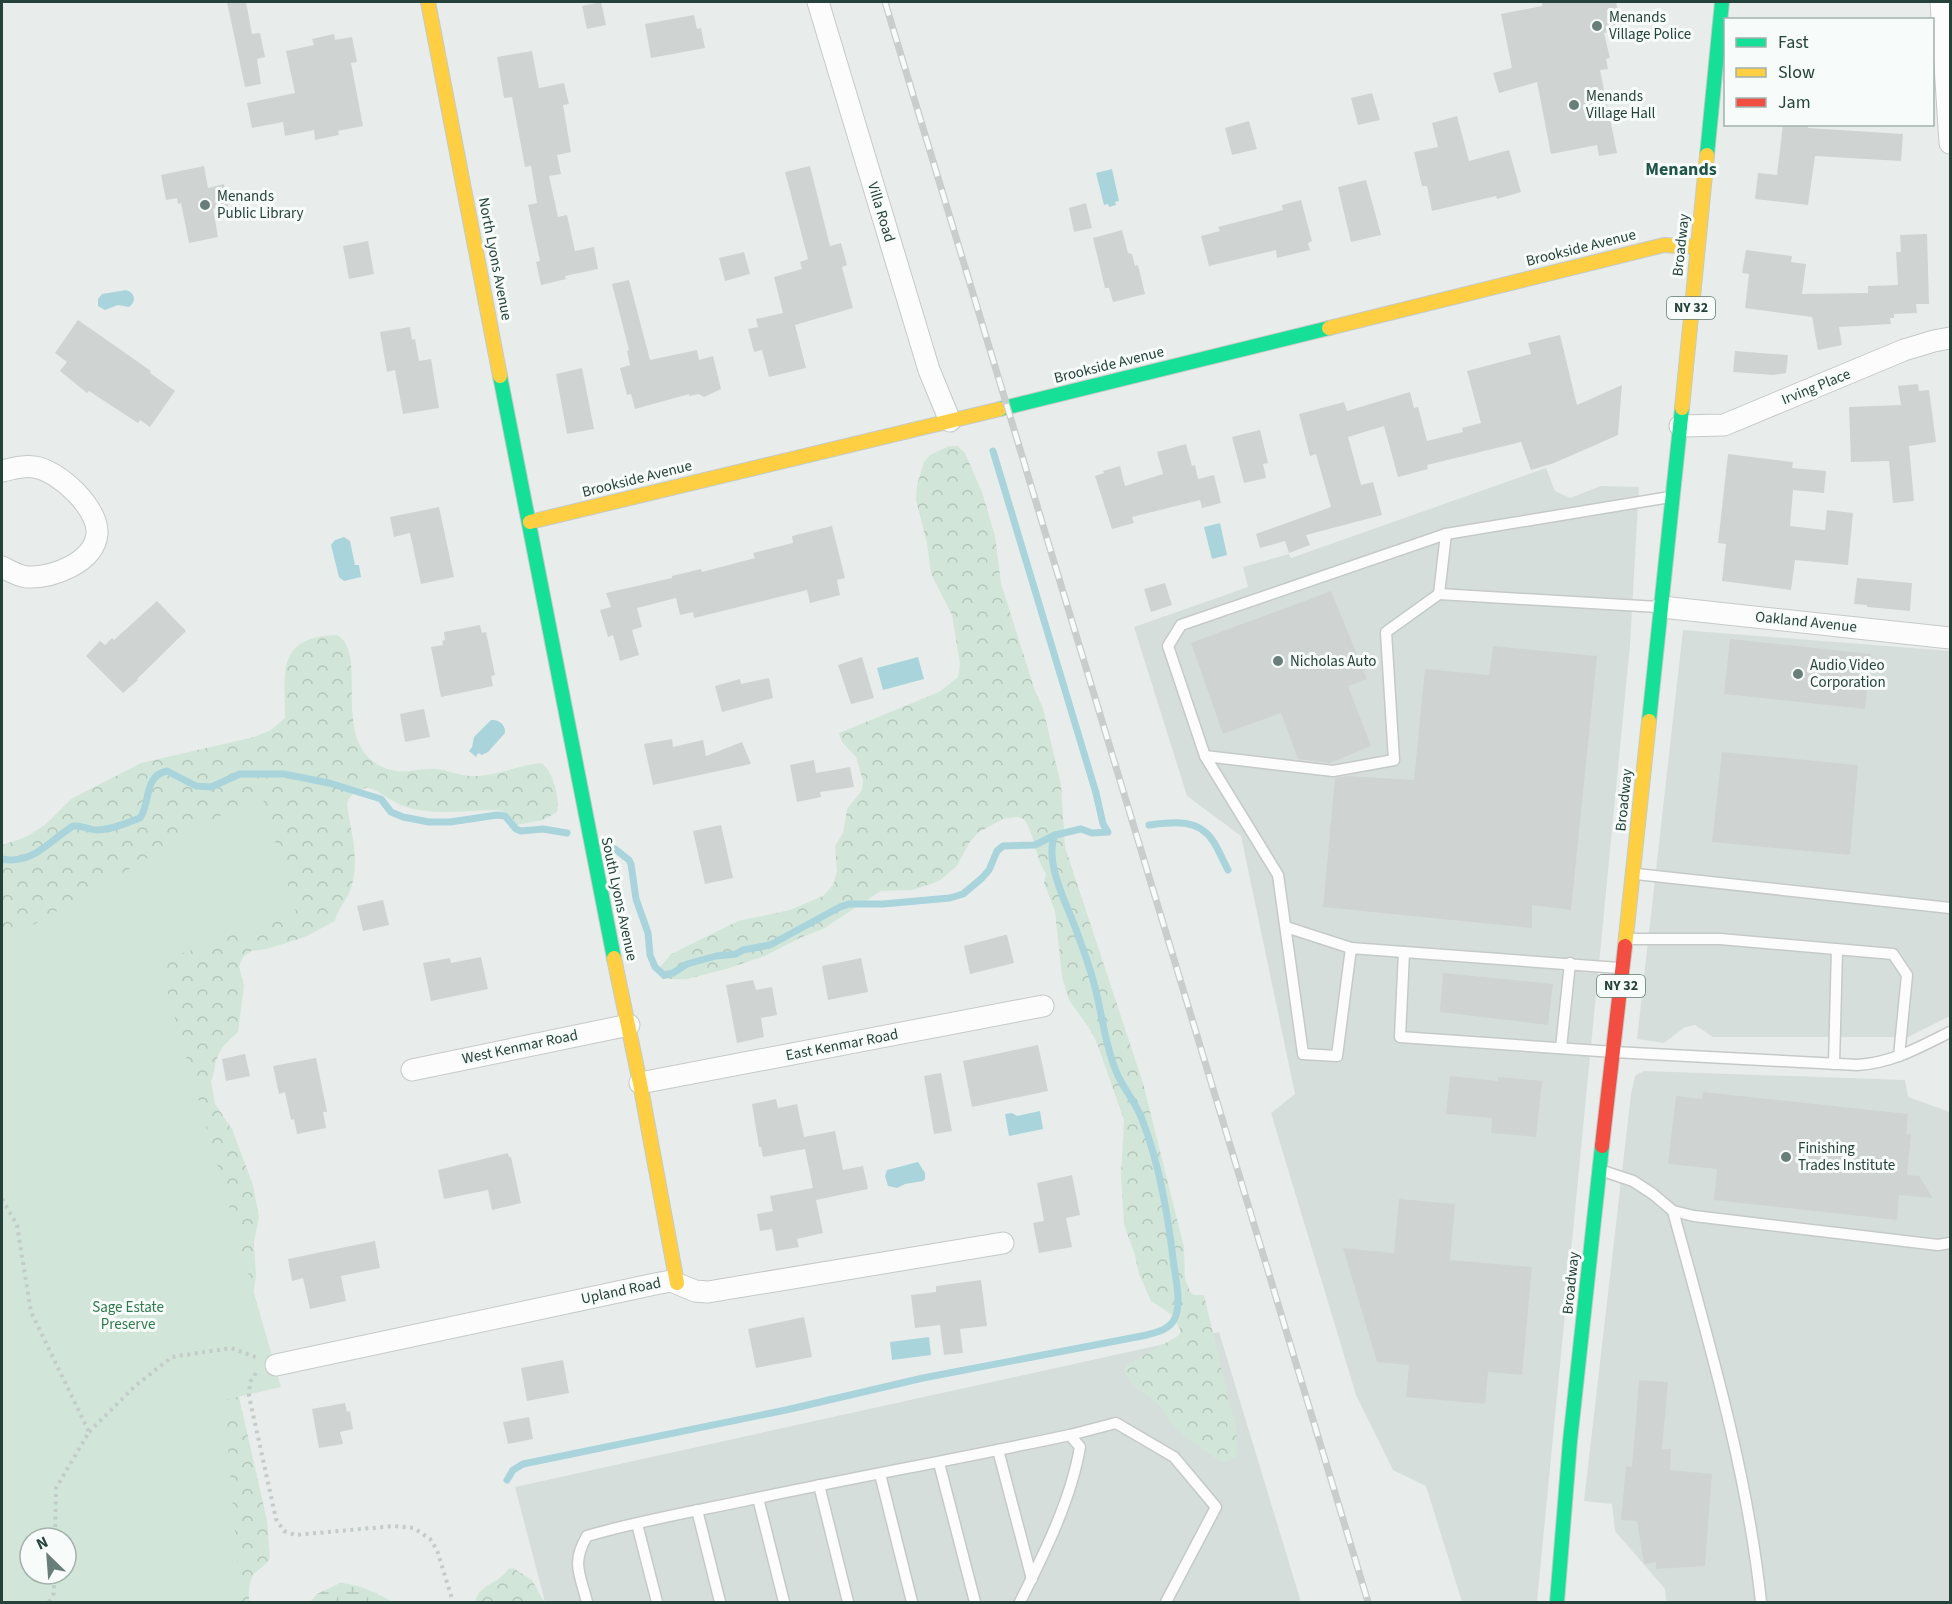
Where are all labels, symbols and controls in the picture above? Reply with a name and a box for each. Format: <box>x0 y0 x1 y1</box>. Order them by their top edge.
place label: Menands Village Police <box>1609 7 1691 45</box>
legend <box>1724 18 1934 126</box>
marker: Menands Village Police <box>1590 19 1604 33</box>
text: Fast <box>1778 30 1809 55</box>
text: Slow <box>1778 60 1815 85</box>
place label: Menands Village Hall <box>1586 86 1656 124</box>
text: Jam <box>1778 90 1811 115</box>
marker: Menands Village Hall <box>1567 98 1581 112</box>
district label: Menands <box>1645 157 1717 182</box>
street label: Villa Road <box>862 179 900 245</box>
place label: Menands Public Library <box>217 186 304 224</box>
street label: North Lyons Avenue <box>473 196 517 322</box>
marker: Menands Public Library <box>198 198 212 212</box>
street label: Broadway <box>1667 213 1695 277</box>
street label: Brookside Avenue <box>1524 224 1638 272</box>
road number: NY 32 <box>1667 297 1715 319</box>
street label: Brookside Avenue <box>1052 341 1166 389</box>
street label: Irving Place <box>1778 364 1854 410</box>
street label: Brookside Avenue <box>580 455 694 503</box>
street label: Oakland Avenue <box>1754 606 1858 638</box>
place label: Nicholas Auto <box>1290 651 1376 672</box>
marker: Nicholas Auto <box>1271 654 1285 668</box>
place label: Audio Video Corporation <box>1810 655 1886 693</box>
marker: Audio Video Corporation <box>1791 667 1805 681</box>
street label: Broadway <box>1610 768 1638 832</box>
street label: South Lyons Avenue <box>596 835 642 963</box>
road number: NY 32 <box>1597 975 1645 997</box>
street label: West Kenmar Road <box>460 1024 580 1070</box>
street label: East Kenmar Road <box>784 1024 900 1066</box>
place label: Finishing Trades Institute <box>1798 1138 1895 1176</box>
marker: Finishing Trades Institute <box>1779 1150 1793 1164</box>
street label: Broadway <box>1557 1251 1585 1315</box>
street label: Upland Road <box>579 1272 663 1310</box>
park label: Sage Estate Preserve <box>92 1297 164 1335</box>
north arrow <box>18 1526 78 1586</box>
text: N <box>33 1531 52 1556</box>

